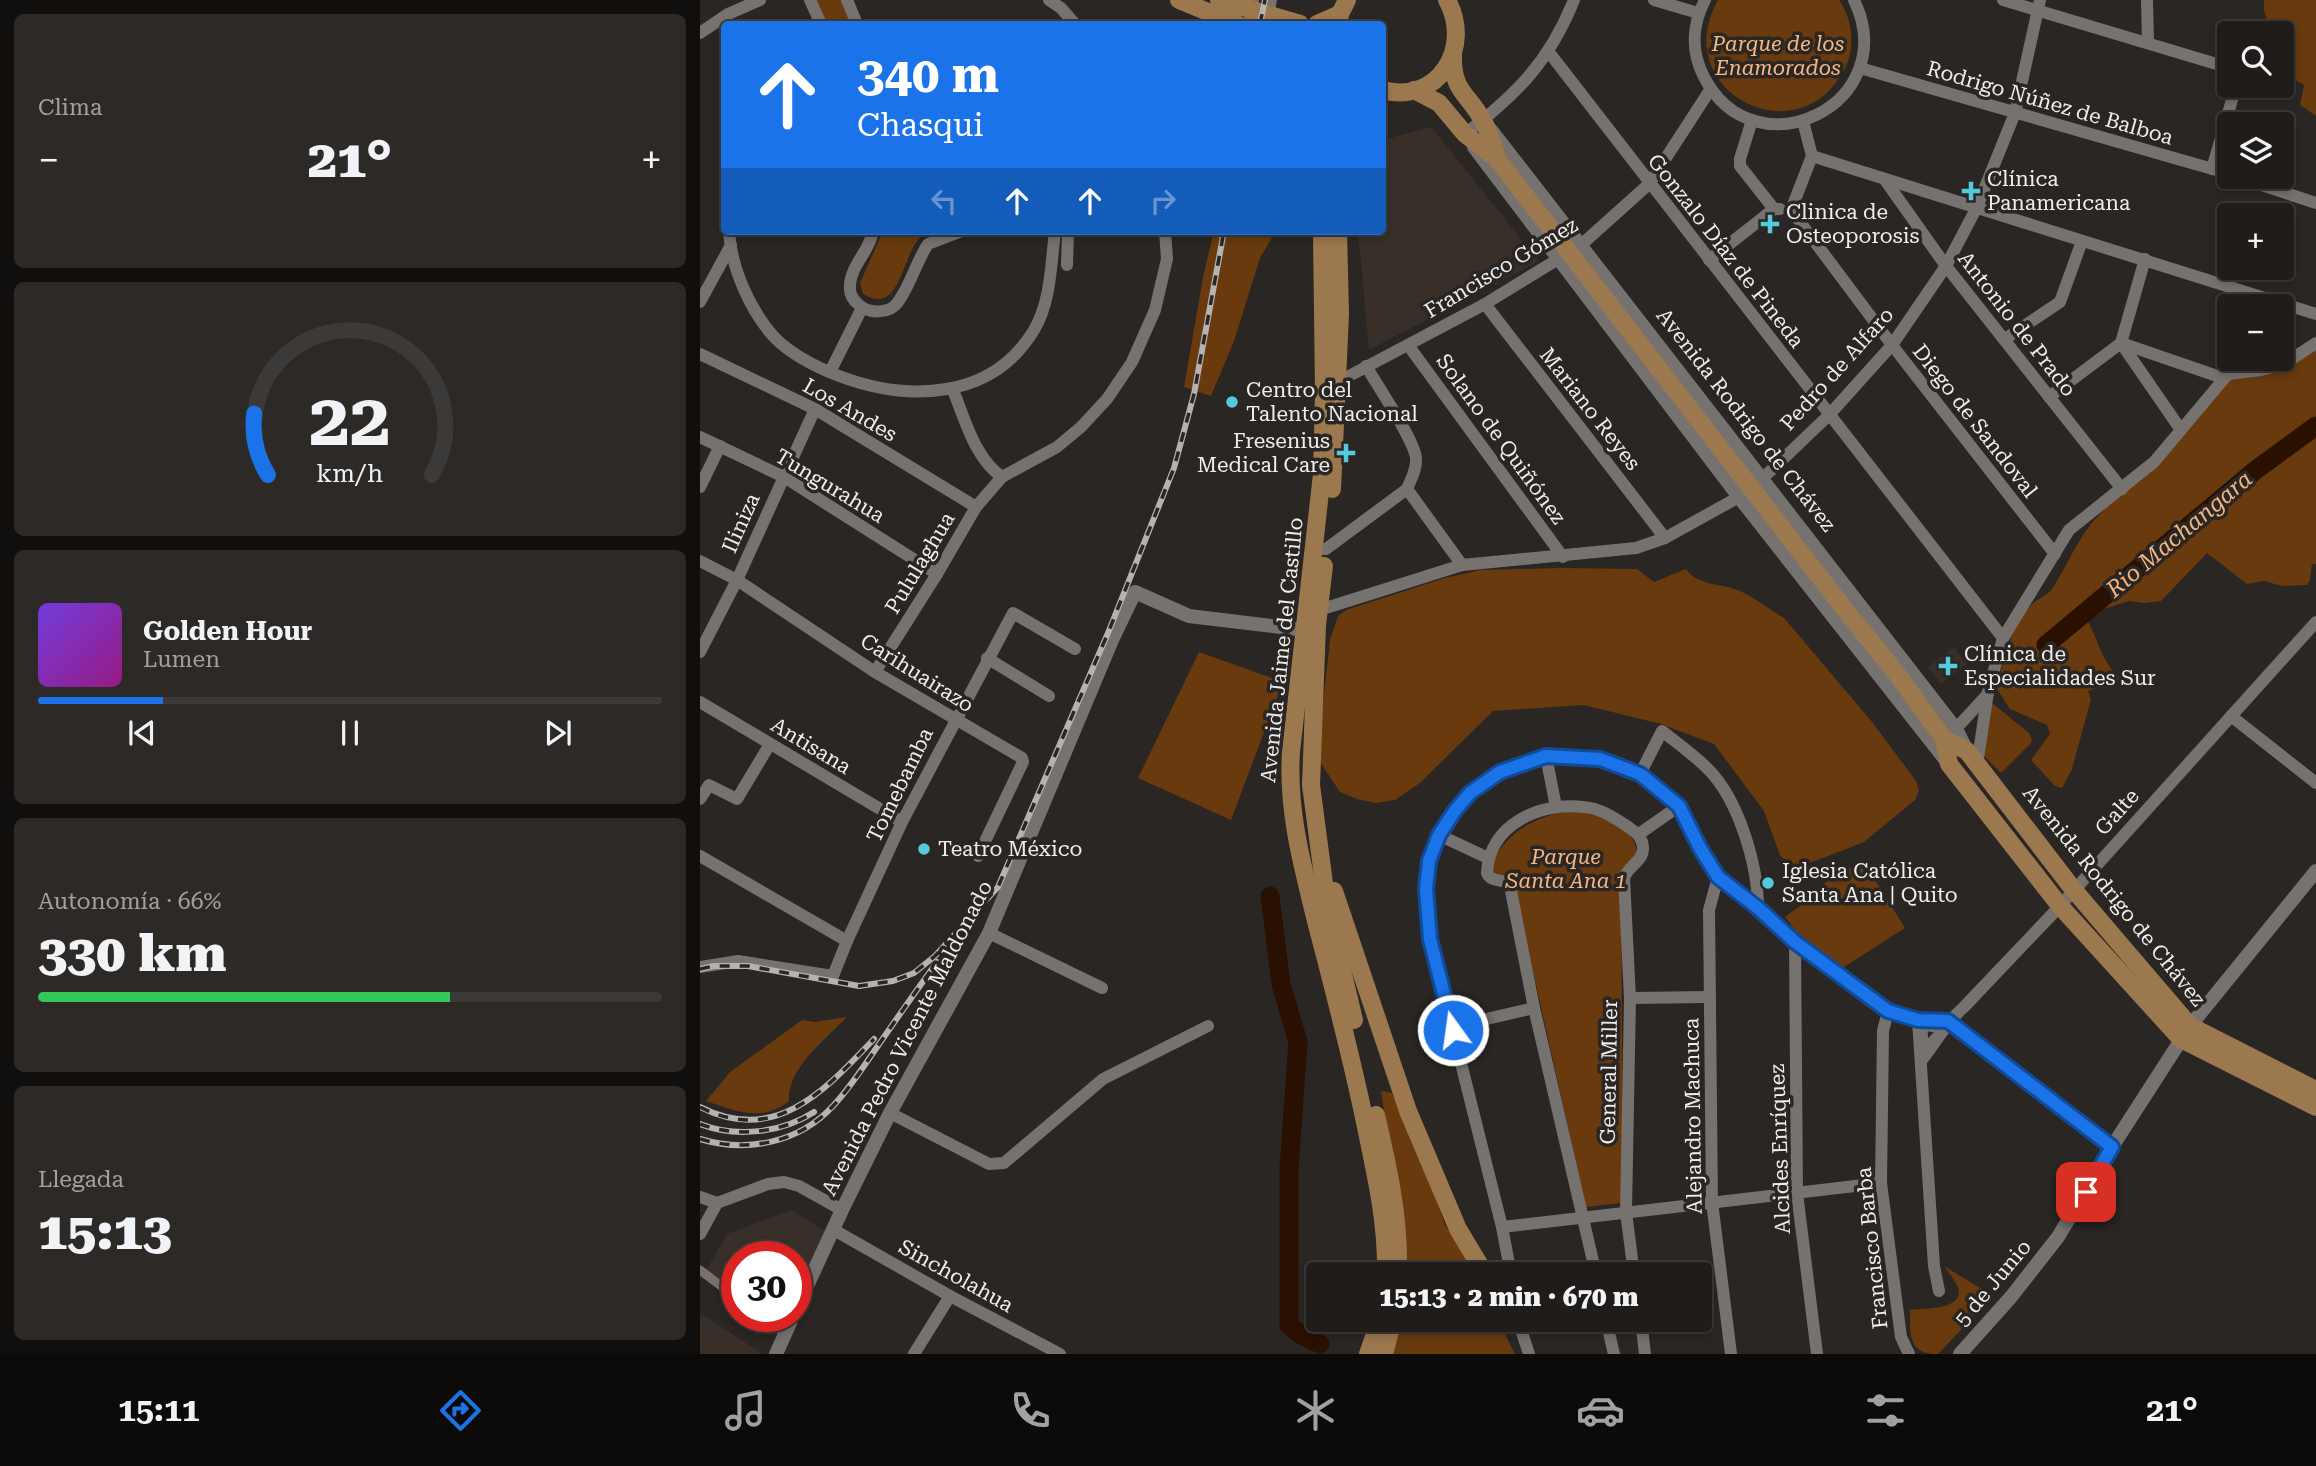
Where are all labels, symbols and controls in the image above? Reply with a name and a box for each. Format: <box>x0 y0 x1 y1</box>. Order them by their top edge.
map controls <box>2217 21 2294 371</box>
button: search <box>2217 21 2294 98</box>
park label: Parque de los Enamorados <box>1711 32 1844 80</box>
text: 340 m <box>857 47 999 104</box>
icon: ahead <box>742 49 833 140</box>
street label: Rodrigo Núñez de Balboa <box>1924 56 2177 150</box>
text: Clima <box>38 94 102 121</box>
text: Chasqui <box>857 106 984 144</box>
button: layers <box>2217 112 2294 189</box>
text: 21° <box>308 129 392 190</box>
text: − <box>38 138 59 182</box>
text: + <box>641 138 662 182</box>
street label: Gonzalo Díaz de Pineda <box>1643 149 1809 353</box>
place label: Clínica Panamericana <box>1987 167 2131 215</box>
marker: Clínica Panamericana <box>1961 181 1981 201</box>
icon: left <box>925 182 963 220</box>
icon: ahead <box>998 182 1036 220</box>
icon: ahead <box>1071 182 1109 220</box>
icon: right <box>1144 182 1182 220</box>
place label: Clinica de Osteoporosis <box>1786 200 1920 248</box>
button: + <box>2217 203 2294 280</box>
street label: Francisco Gómez <box>1420 213 1582 323</box>
marker: Clinica de Osteoporosis <box>1760 214 1780 234</box>
street label: Antonio de Prado <box>1953 247 2081 401</box>
button: − <box>2217 294 2294 371</box>
street label: Pedro de Alfaro <box>1776 303 1898 435</box>
street label: Avenida Rodrigo de Chávez <box>1652 304 1841 536</box>
street label: Diego de Sandoval <box>1908 340 2043 503</box>
street label: Mariano Reyes <box>1535 343 1645 475</box>
street label: Solano de Quiñónez <box>1431 349 1571 529</box>
street label: Los Andes <box>799 373 901 447</box>
text: 22 <box>309 378 391 463</box>
place label: Centro del Talento Nacional <box>1246 378 1418 426</box>
marker: Centro del Talento Nacional <box>1224 394 1240 410</box>
place label: Fresenius Medical Care <box>1197 429 1330 477</box>
marker: Fresenius Medical Care <box>1336 443 1356 463</box>
street label: Tungurahua <box>771 444 889 528</box>
text: km/h <box>317 459 383 488</box>
water label: Rio Machangara <box>2100 466 2258 604</box>
street label: Iliniza <box>717 489 765 556</box>
street label: Pululaghua <box>880 507 960 618</box>
street label: Avenida Jaime del Castillo <box>1256 516 1308 784</box>
text: Golden Hour <box>143 616 312 646</box>
street label: Carihuairazo <box>856 629 978 717</box>
place label: Clínica de Especialidades Sur <box>1964 642 2156 690</box>
text: Lumen <box>143 646 220 673</box>
marker: Clínica de Especialidades Sur <box>1938 656 1958 676</box>
street label: Antisana <box>767 713 856 780</box>
icon: previous <box>123 714 161 752</box>
icon: pause <box>331 714 369 752</box>
icon: next <box>539 714 577 752</box>
street label: Tomebamba <box>862 723 938 846</box>
street label: Avenida Rodrigo de Chávez <box>2018 781 2210 1011</box>
street label: Galte <box>2090 784 2144 840</box>
place label: Teatro México <box>938 837 1082 861</box>
marker: Teatro México <box>916 841 932 857</box>
park label: Parque Santa Ana 1 <box>1505 845 1626 893</box>
place label: Iglesia Católica Santa Ana | Quito <box>1782 859 1958 907</box>
marker: Iglesia Católica Santa Ana | Quito <box>1760 875 1776 891</box>
street label: Avenida Pedro Vicente Maldonado <box>817 877 997 1199</box>
text: Autonomía · 66% <box>38 888 222 915</box>
text: 330 km <box>38 923 226 984</box>
position arrow <box>1416 993 1490 1067</box>
street label: General Miller <box>1596 999 1622 1145</box>
street label: Alejandro Machuca <box>1679 1017 1707 1214</box>
street label: Alcides Enríquez <box>1765 1063 1795 1235</box>
pin <box>2056 1162 2116 1222</box>
street label: Francisco Barba <box>1851 1165 1892 1330</box>
text: Llegada <box>38 1166 124 1193</box>
icon: arrive <box>2067 1173 2105 1211</box>
text: 15:13 <box>38 1201 172 1262</box>
street label: Sincholahua <box>895 1235 1018 1318</box>
street label: 5 de Junio <box>1950 1235 2036 1331</box>
speed limit sign: 30 <box>721 1241 812 1332</box>
text: 15:13 · 2 min · 670 m <box>1379 1282 1639 1312</box>
icon: directions <box>436 1386 485 1435</box>
icon: music <box>721 1386 770 1435</box>
icon: phone <box>1006 1386 1055 1435</box>
icon: climate <box>1291 1386 1340 1435</box>
icon: car <box>1576 1386 1625 1435</box>
icon: filters <box>1861 1386 1910 1435</box>
text: 15:11 <box>118 1391 200 1429</box>
text: 21° <box>2146 1391 2198 1429</box>

